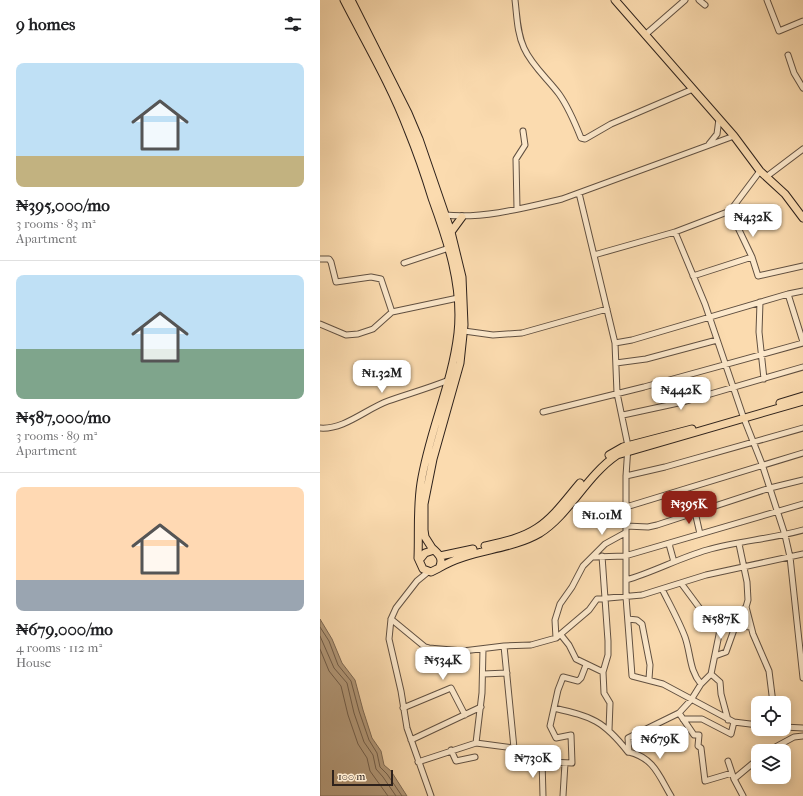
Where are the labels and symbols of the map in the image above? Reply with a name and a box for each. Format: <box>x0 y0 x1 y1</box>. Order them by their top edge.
pin: ₦432K <box>725 204 781 238</box>
pin: ₦1.32M <box>349 360 415 394</box>
pin: ₦442K <box>653 377 709 411</box>
pin: ₦395K <box>661 491 717 525</box>
pin: ₦1.01M <box>569 502 635 536</box>
pin: ₦587K <box>693 606 749 640</box>
pin: ₦534K <box>415 647 471 681</box>
pin: ₦679K <box>632 726 688 760</box>
pin: ₦730K <box>505 745 561 779</box>
scale bar <box>332 768 393 787</box>

